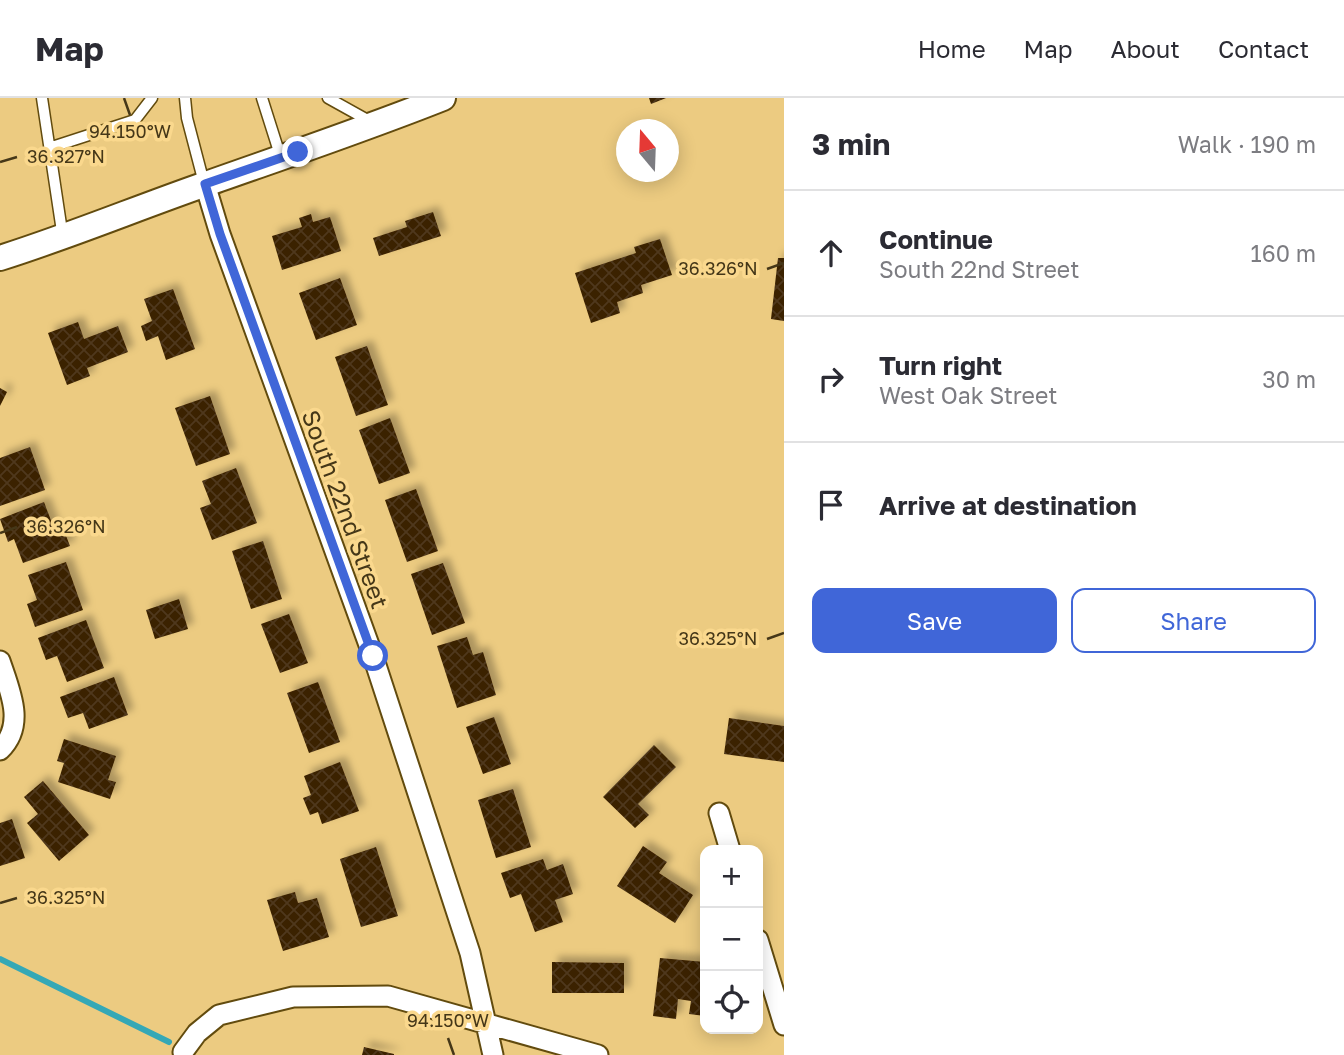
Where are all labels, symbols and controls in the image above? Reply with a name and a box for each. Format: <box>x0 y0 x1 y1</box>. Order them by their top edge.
text: Map <box>35 29 104 68</box>
text: Home <box>918 34 986 63</box>
text: Map <box>1024 34 1073 63</box>
text: About <box>1111 34 1180 63</box>
text: Contact <box>1218 34 1309 63</box>
north arrow <box>616 119 679 182</box>
text: 94.150°W <box>89 120 171 142</box>
text: 3 min <box>812 126 890 162</box>
text: Walk · 190 m <box>1178 130 1316 158</box>
route end <box>282 136 313 167</box>
text: 36.327°N <box>27 145 105 167</box>
text: Continue <box>879 224 993 255</box>
icon: ahead <box>812 234 850 272</box>
text: 160 m <box>1251 239 1316 267</box>
text: South 22nd Street <box>879 255 1079 283</box>
text: 36.326°N <box>678 257 758 279</box>
text: Turn right <box>879 350 1002 381</box>
icon: right <box>812 360 850 398</box>
text: 30 m <box>1262 365 1316 393</box>
text: West Oak Street <box>879 381 1057 409</box>
street label: South 22nd Street <box>297 406 395 612</box>
icon: arrive <box>812 486 850 524</box>
text: Arrive at destination <box>879 490 1137 521</box>
text: 36.326°N <box>26 515 106 537</box>
button: Save <box>812 588 1057 653</box>
button: Share <box>1071 588 1316 653</box>
text: 36.325°N <box>679 627 757 649</box>
route start <box>357 640 388 671</box>
map controls <box>700 845 763 1034</box>
button: + <box>700 845 763 908</box>
text: 36.325°N <box>27 886 105 908</box>
button: − <box>700 908 763 971</box>
button: locate <box>700 971 763 1034</box>
text: 94.150°W <box>407 1009 489 1031</box>

